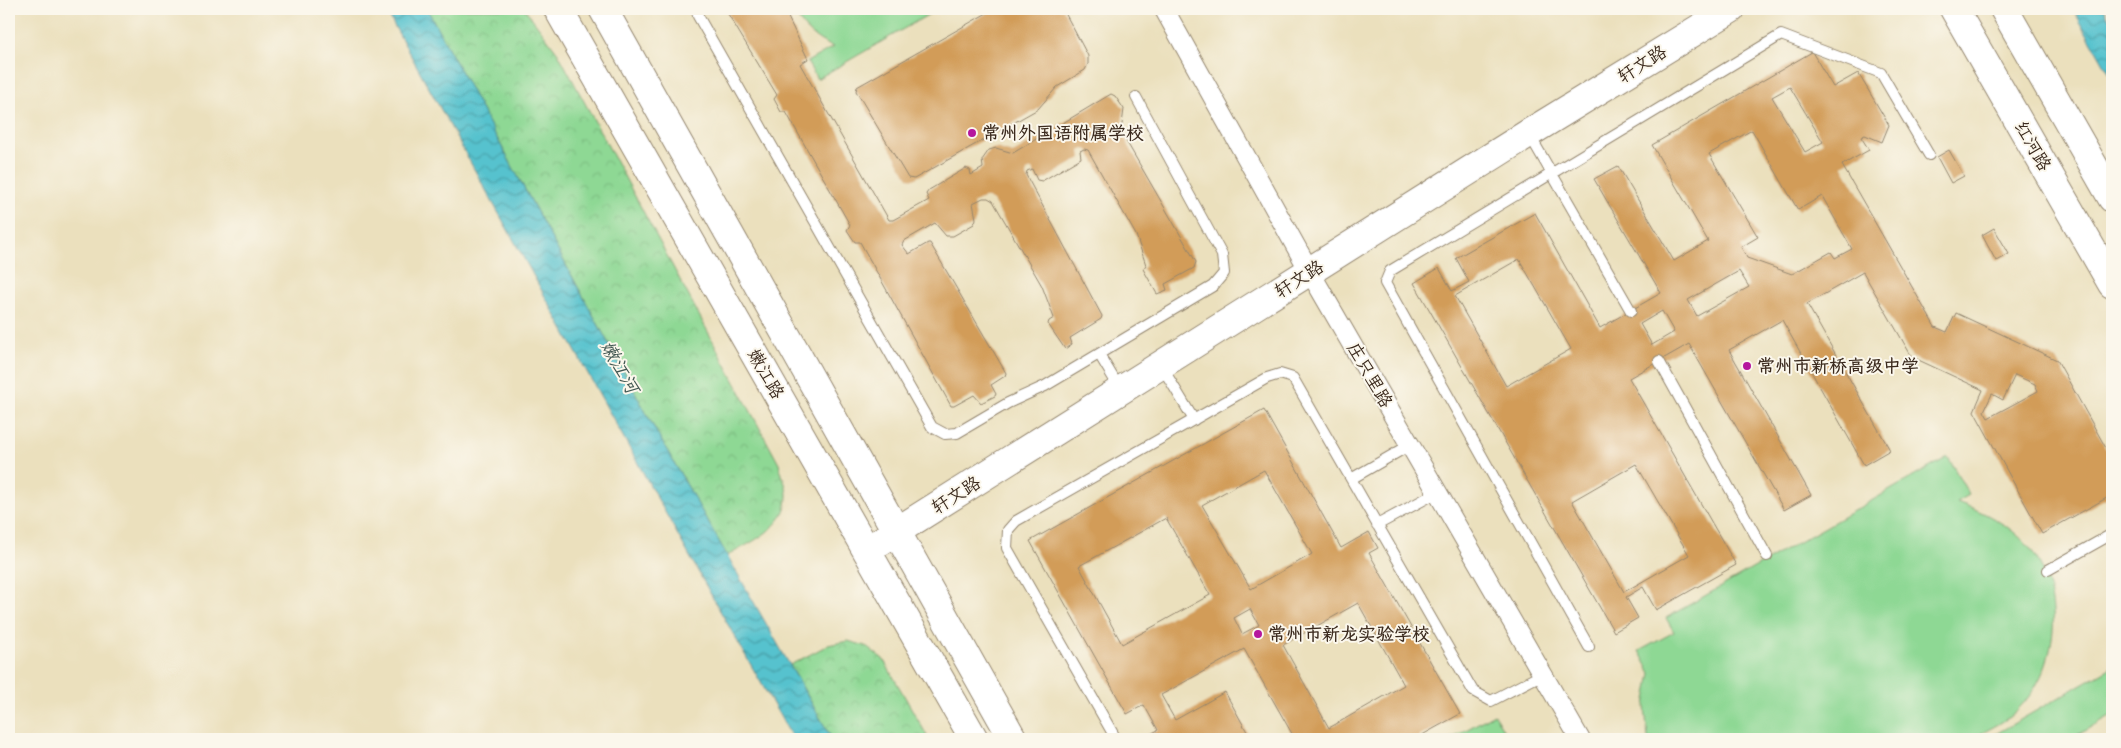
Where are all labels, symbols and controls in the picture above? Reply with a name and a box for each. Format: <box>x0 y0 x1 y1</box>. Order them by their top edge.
street label: 轩文路 <box>1611 36 1673 92</box>
street label: 红河路 <box>2006 115 2060 177</box>
place label: 常州外国语附属学校 <box>982 117 1144 149</box>
marker: 常州外国语附属学校 <box>966 127 978 139</box>
street label: 轩文路 <box>1268 251 1330 307</box>
water label: 嫩江河 <box>591 334 650 403</box>
street label: 庄只里路 <box>1338 336 1402 414</box>
street label: 嫩江路 <box>739 343 793 405</box>
place label: 常州市新桥高级中学 <box>1757 350 1919 382</box>
marker: 常州市新桥高级中学 <box>1741 360 1753 372</box>
street label: 轩文路 <box>925 467 987 523</box>
place label: 常州市新龙实验学校 <box>1268 618 1430 650</box>
marker: 常州市新龙实验学校 <box>1252 628 1264 640</box>

